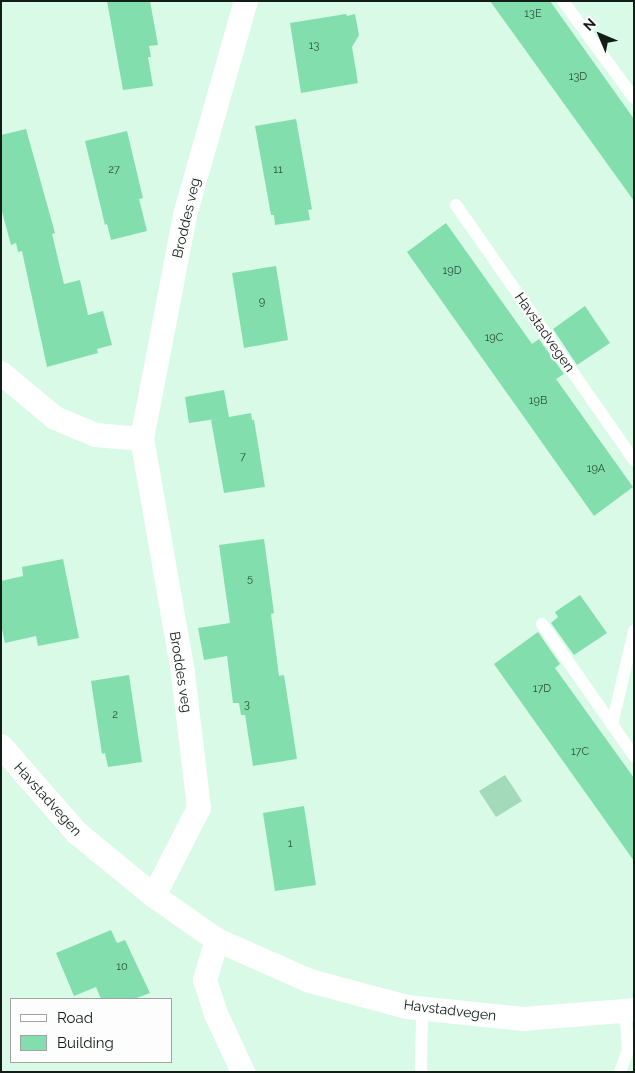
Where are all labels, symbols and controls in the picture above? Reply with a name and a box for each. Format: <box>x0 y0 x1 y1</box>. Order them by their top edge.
house number: 13E <box>524 7 542 21</box>
north arrow <box>575 10 625 60</box>
text: N <box>580 15 599 34</box>
house number: 13 <box>309 39 319 53</box>
house number: 13D <box>569 70 587 84</box>
house number: 27 <box>108 163 120 177</box>
house number: 11 <box>273 163 283 177</box>
street label: Broddes veg <box>169 176 203 260</box>
house number: 19D <box>442 264 462 278</box>
street label: Havstadvegen <box>511 289 579 375</box>
house number: 9 <box>259 295 265 309</box>
house number: 19C <box>485 331 503 345</box>
house number: 19B <box>529 394 547 408</box>
house number: 7 <box>240 450 246 464</box>
house number: 19A <box>587 462 605 476</box>
house number: 5 <box>247 572 253 586</box>
street label: Broddes veg <box>166 630 196 714</box>
house number: 17D <box>533 682 551 696</box>
house number: 3 <box>244 698 250 712</box>
house number: 2 <box>112 708 118 722</box>
house number: 17C <box>571 745 589 759</box>
street label: Havstadvegen <box>11 759 85 839</box>
house number: 1 <box>288 837 292 851</box>
house number: 10 <box>116 960 128 974</box>
street label: Havstadvegen <box>403 996 497 1024</box>
legend <box>10 998 172 1063</box>
text: Road <box>57 1009 93 1027</box>
text: Building <box>57 1034 114 1052</box>

